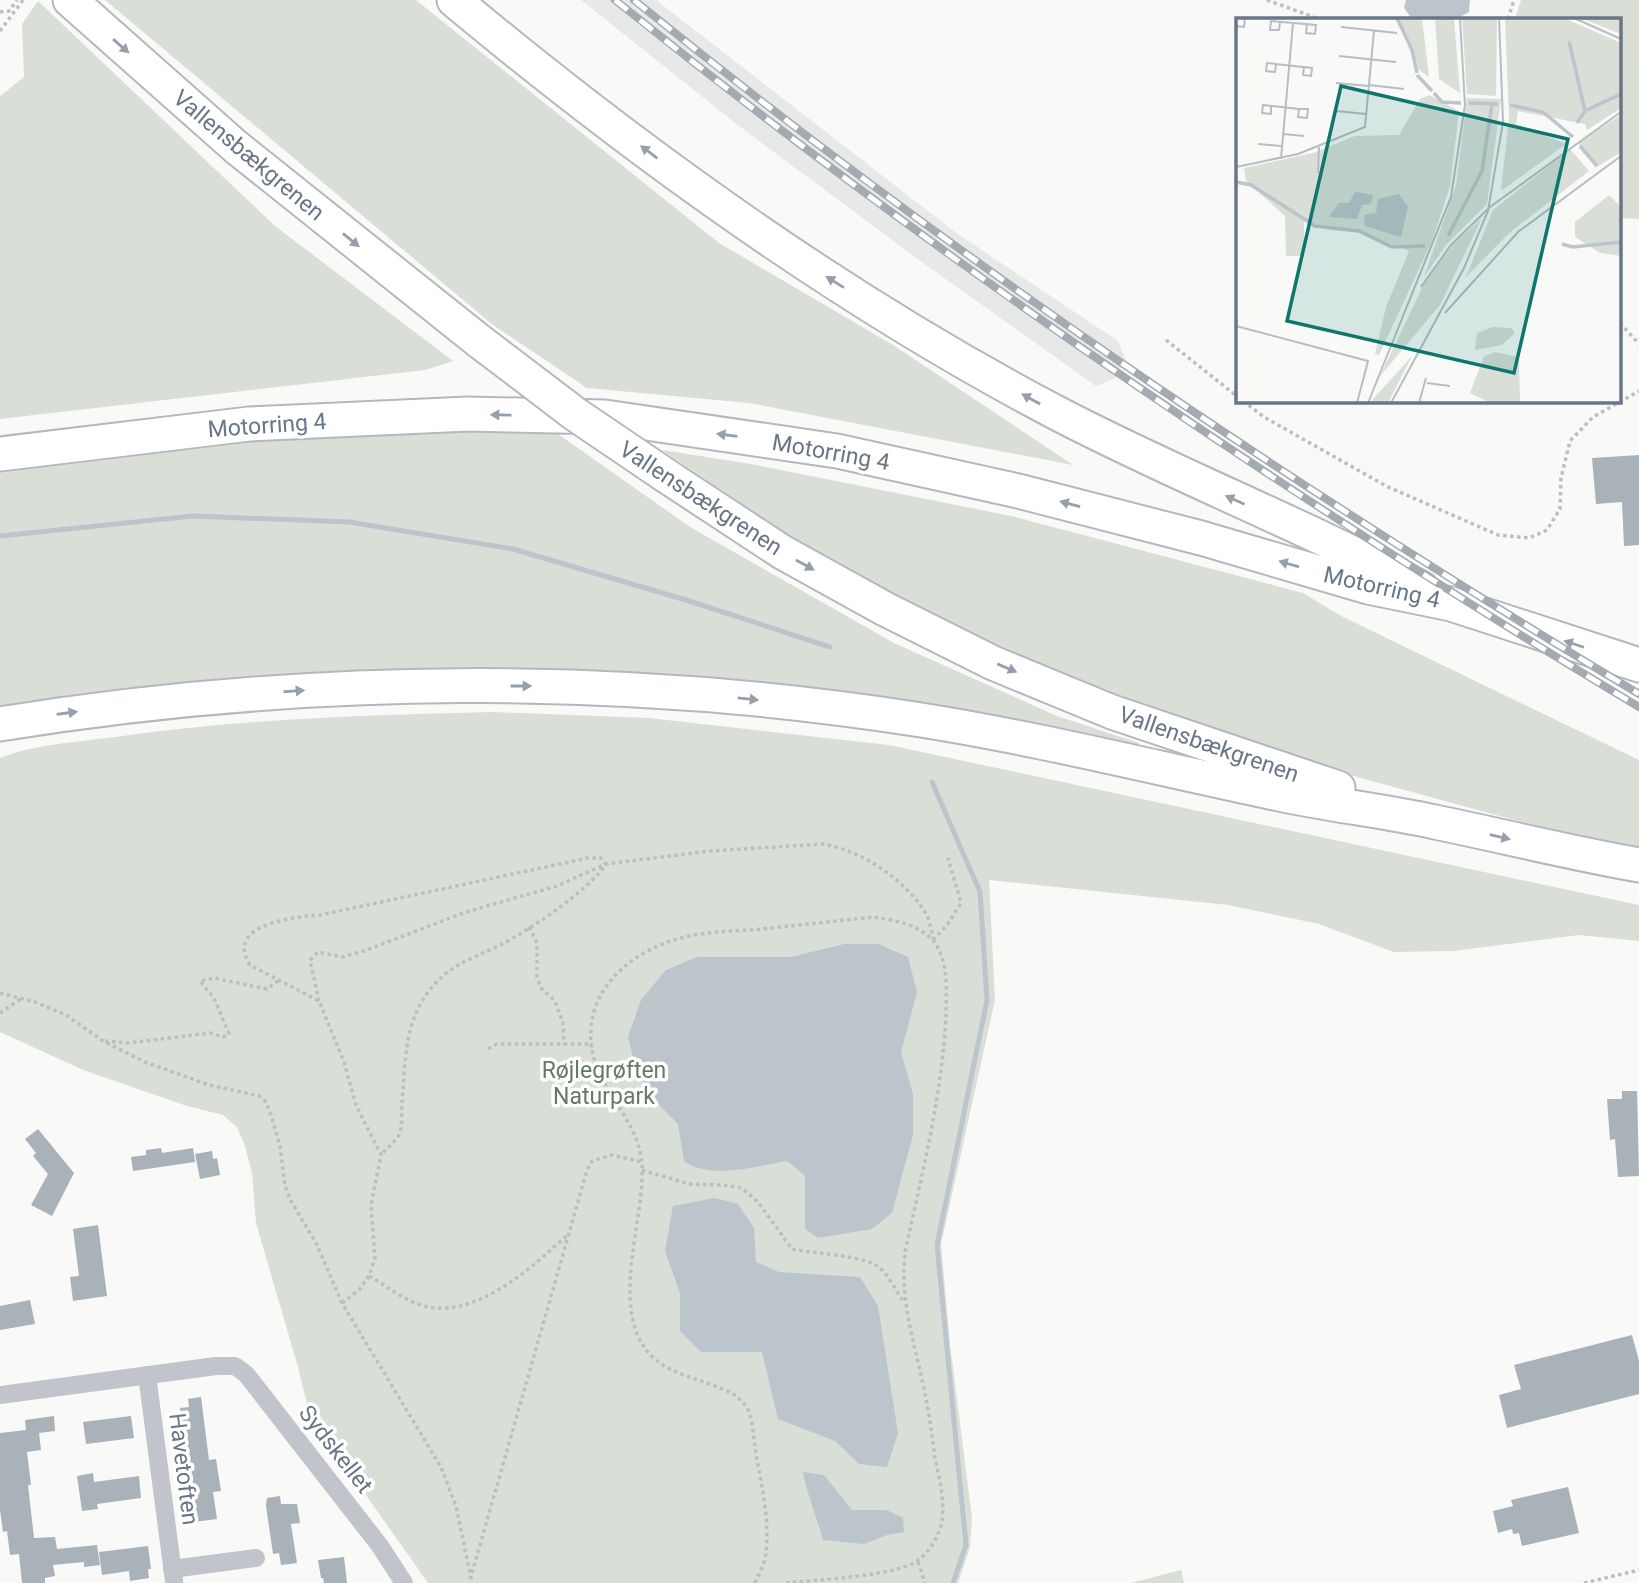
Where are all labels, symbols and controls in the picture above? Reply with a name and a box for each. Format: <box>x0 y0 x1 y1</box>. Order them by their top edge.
inset map <box>1236 18 1622 402</box>
one-way arrow <box>112 38 129 53</box>
street label: Vallensbækgrenen <box>168 84 330 226</box>
one-way arrow <box>640 146 658 160</box>
one-way arrow <box>342 232 359 247</box>
one-way arrow <box>826 276 845 289</box>
one-way arrow <box>1021 393 1041 405</box>
street label: Motorring 4 <box>207 408 327 443</box>
one-way arrow <box>490 409 512 421</box>
one-way arrow <box>716 429 738 440</box>
street label: Motorring 4 <box>770 429 892 476</box>
street label: Vallensbækgrenen <box>614 436 787 561</box>
one-way arrow <box>1224 494 1245 505</box>
one-way arrow <box>1059 498 1081 509</box>
one-way arrow <box>795 559 814 571</box>
one-way arrow <box>1278 559 1299 569</box>
street label: Motorring 4 <box>1321 561 1443 614</box>
one-way arrow <box>1563 638 1584 649</box>
one-way arrow <box>997 663 1018 674</box>
one-way arrow <box>510 680 532 692</box>
one-way arrow <box>283 685 305 696</box>
one-way arrow <box>737 694 759 705</box>
street label: Vallensbækgrenen <box>1115 701 1302 788</box>
one-way arrow <box>57 707 79 718</box>
one-way arrow <box>1489 831 1511 842</box>
park label: Røjlegrøften Naturpark <box>542 1057 666 1110</box>
street label: Sydskellet <box>293 1400 378 1499</box>
street label: Havetoften <box>163 1411 204 1527</box>

